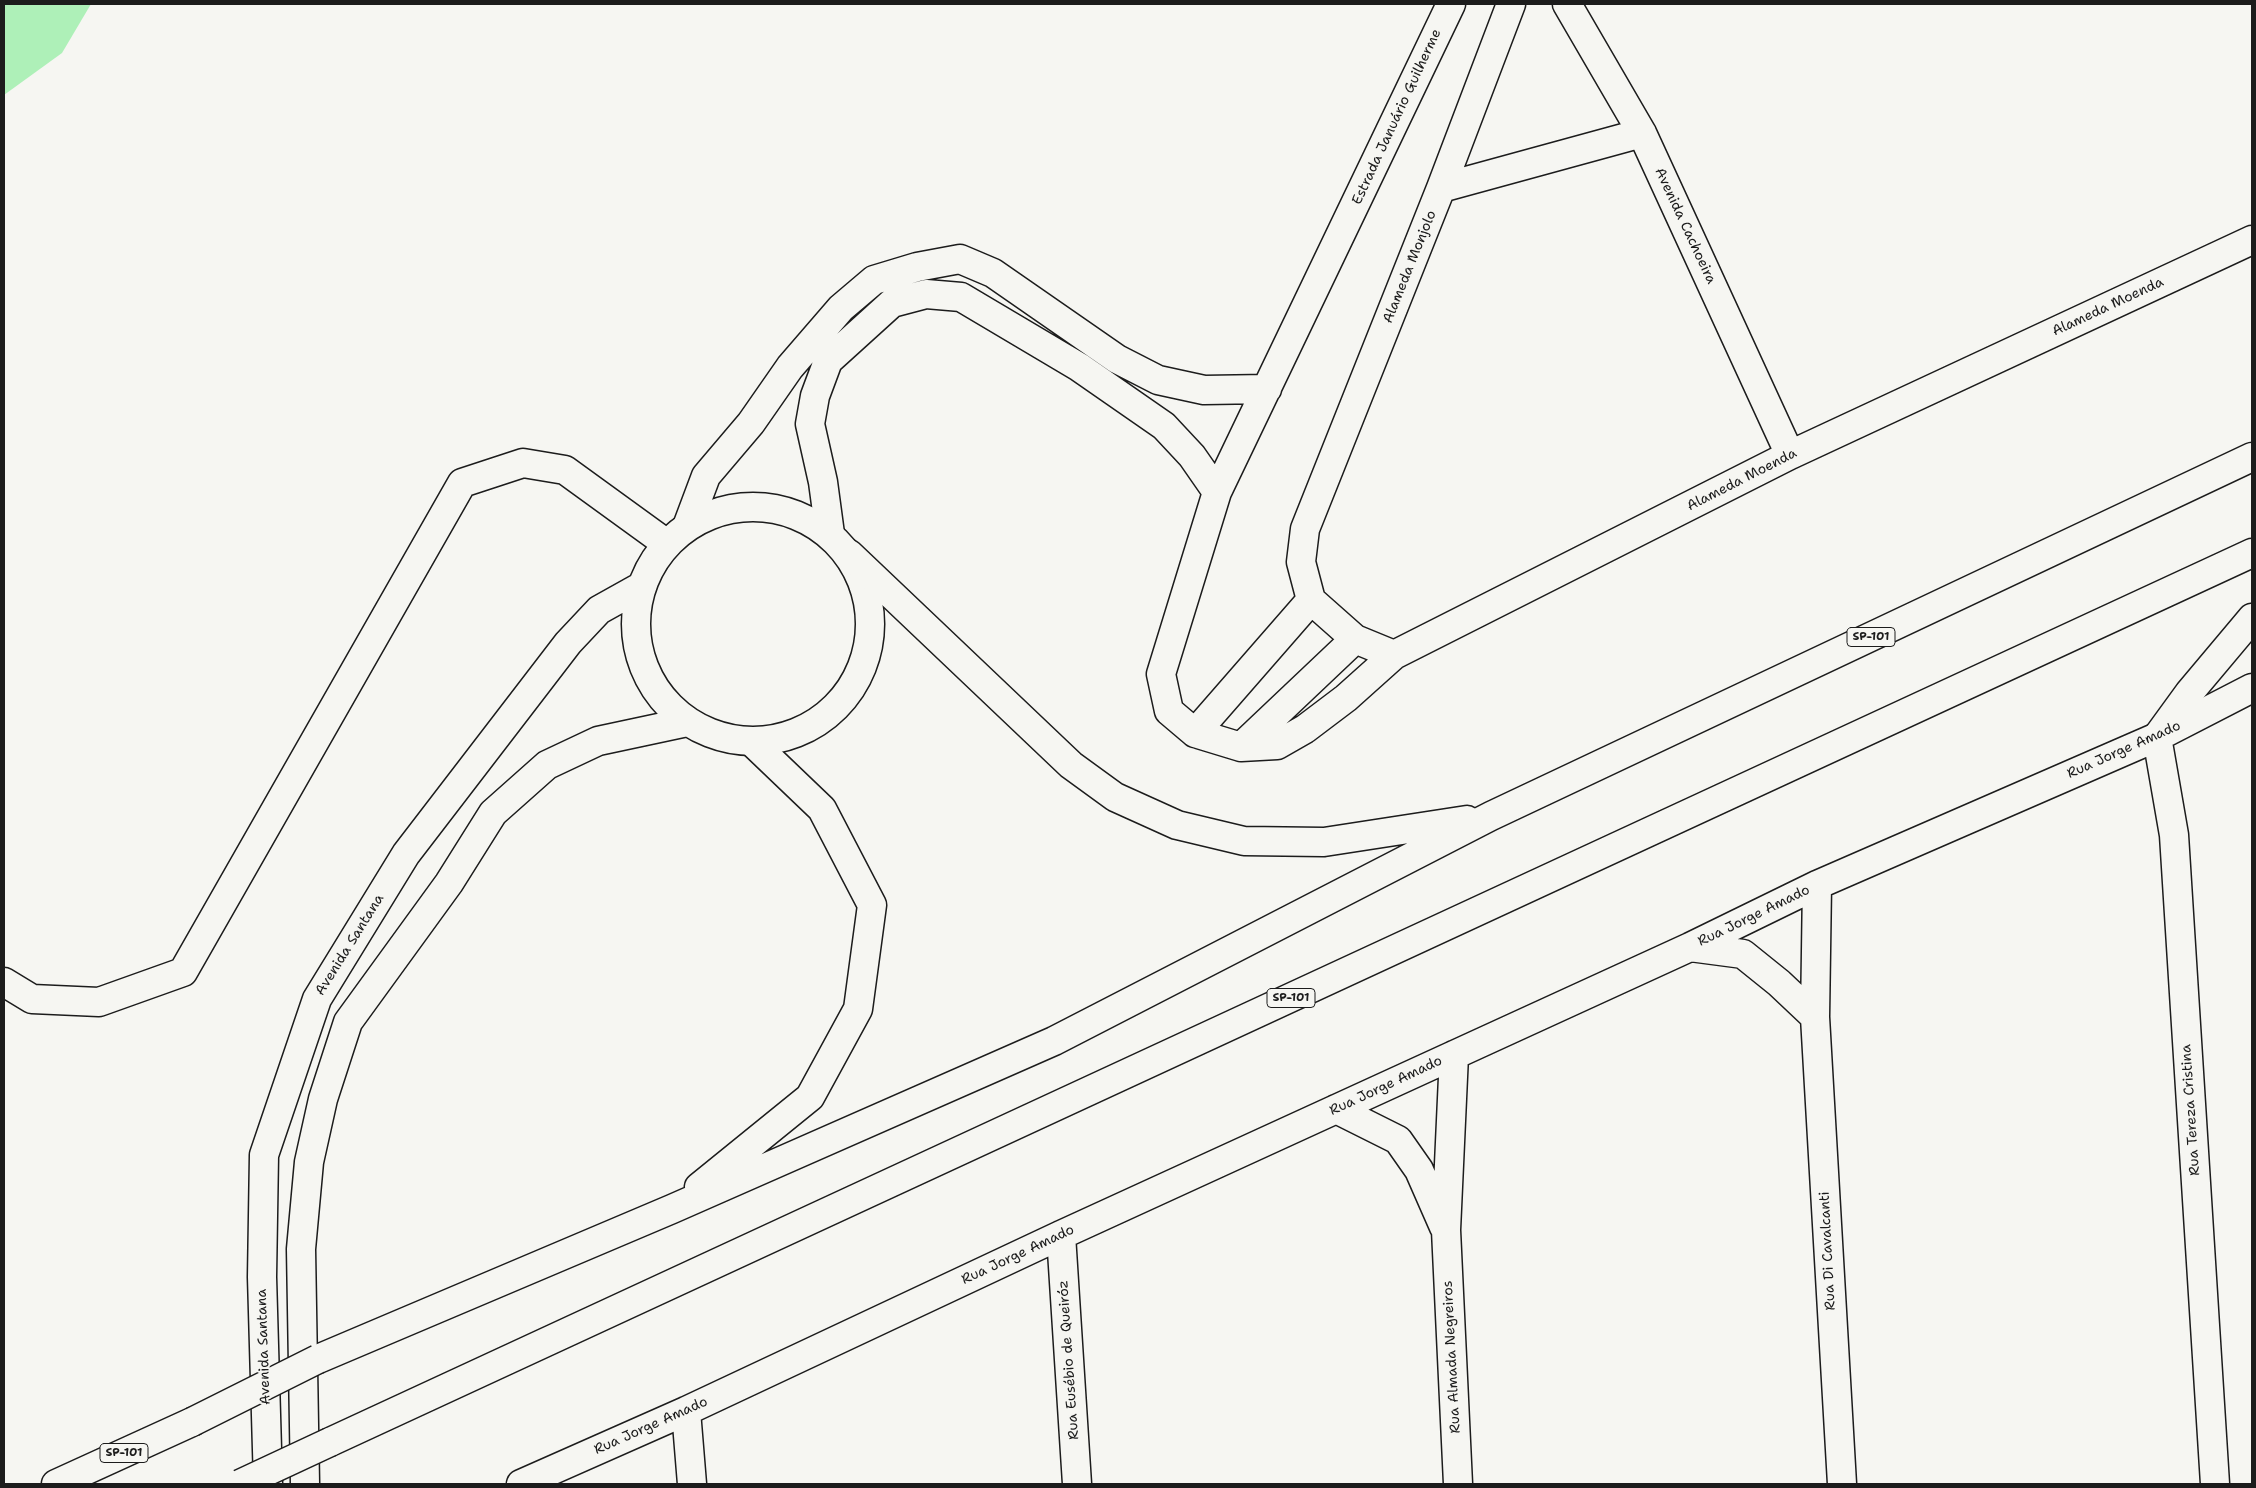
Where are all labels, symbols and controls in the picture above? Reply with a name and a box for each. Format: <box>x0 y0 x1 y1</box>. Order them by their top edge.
street label: Estrada Januário Guilherme <box>1349 27 1445 207</box>
street label: Avenida Cachoeira <box>1651 165 1719 287</box>
street label: Alameda Monjolo <box>1380 208 1440 326</box>
street label: Alameda Moenda <box>2050 274 2166 340</box>
street label: Alameda Moenda <box>1684 445 1800 515</box>
road number: SP-101 <box>1847 628 1895 646</box>
street label: Rua Jorge Amado <box>2065 717 2183 783</box>
street label: Rua Jorge Amado <box>1695 882 1813 950</box>
street label: Avenida Santana <box>312 891 388 999</box>
road number: SP-101 <box>1267 988 1315 1008</box>
street label: Rua Tereza Cristina <box>2178 1044 2204 1176</box>
street label: Rua Jorge Amado <box>1327 1053 1445 1119</box>
street label: Rua Di Cavalcanti <box>1816 1191 1840 1311</box>
street label: Rua Jorge Amado <box>959 1222 1077 1288</box>
street label: Rua Eusébio de Queiróz <box>1055 1280 1083 1440</box>
street label: Rua Almada Negreiros <box>1440 1280 1464 1434</box>
street label: Avenida Santana <box>254 1289 274 1405</box>
street label: Rua Jorge Amado <box>592 1393 710 1459</box>
road number: SP-101 <box>100 1444 148 1462</box>

